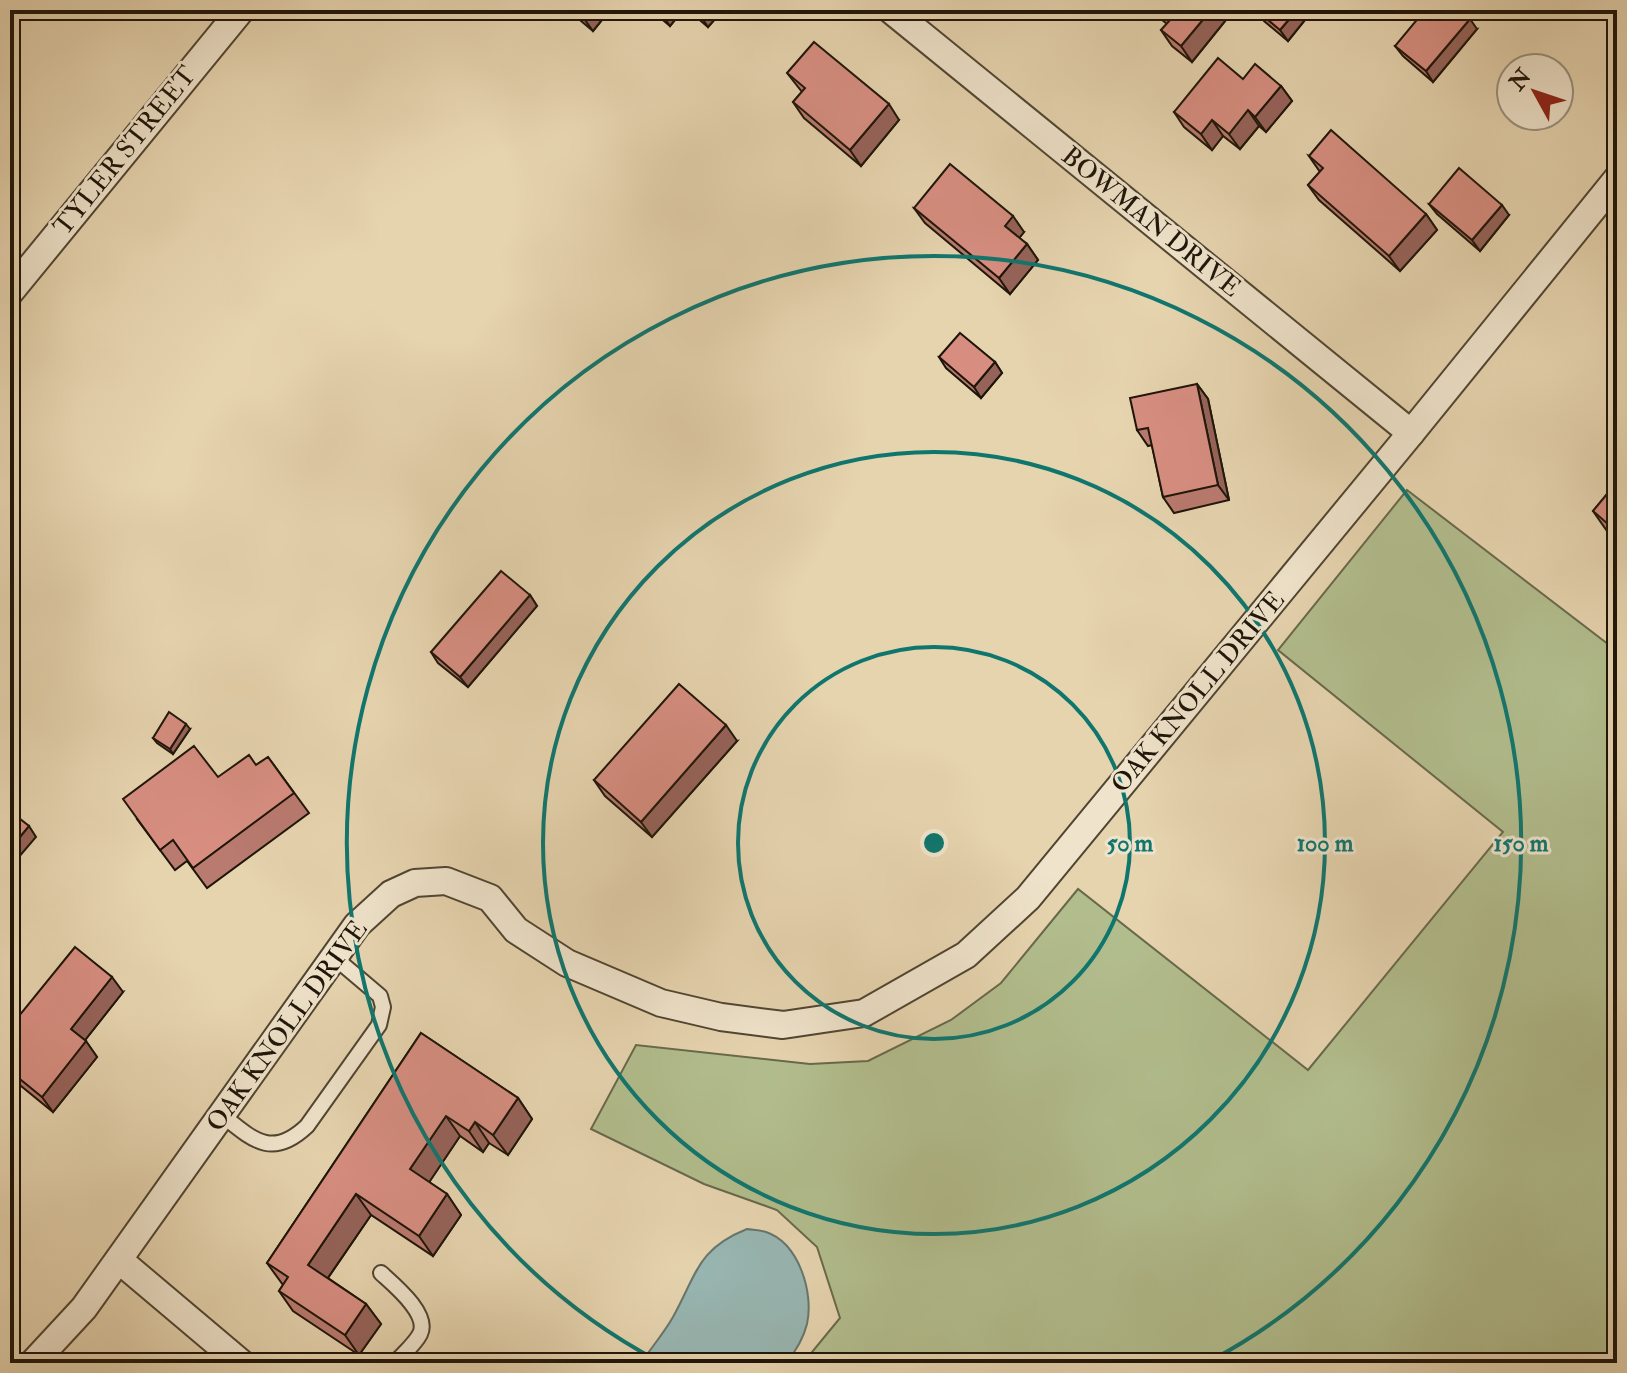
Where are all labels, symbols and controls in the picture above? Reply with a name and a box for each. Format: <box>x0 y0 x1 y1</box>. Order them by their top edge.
north arrow <box>1495 52 1575 132</box>
street label: TYLER STREET <box>47 60 203 242</box>
text: N <box>1503 63 1538 97</box>
street label: BOWMAN DRIVE <box>1055 140 1247 304</box>
street label: OAK KNOLL DRIVE <box>1104 585 1292 799</box>
text: 50 m <box>1107 828 1154 859</box>
text: 100 m <box>1297 828 1354 859</box>
text: 150 m <box>1494 828 1549 859</box>
centre of rings <box>920 829 948 857</box>
street label: OAK KNOLL DRIVE <box>200 914 374 1138</box>

